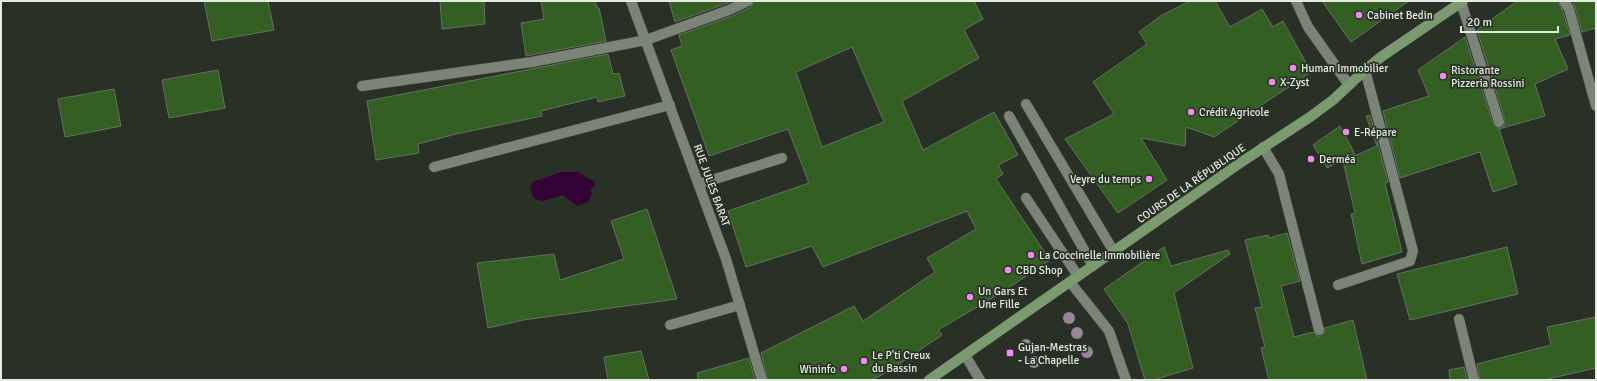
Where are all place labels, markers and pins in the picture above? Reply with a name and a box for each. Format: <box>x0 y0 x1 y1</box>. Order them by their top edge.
place label: Cabinet Bedin <box>1367 9 1433 22</box>
marker: Cabinet Bedin <box>1354 10 1364 20</box>
place label: Human Immobilier <box>1301 62 1388 75</box>
marker: Human Immobilier <box>1288 63 1298 73</box>
place label: Ristorante Pizzeria Rossini <box>1451 64 1524 90</box>
marker: Ristorante Pizzeria Rossini <box>1438 71 1448 81</box>
place label: X-Zyst <box>1280 76 1310 89</box>
marker: X-Zyst <box>1267 77 1277 87</box>
place label: Crédit Agricole <box>1199 106 1269 119</box>
marker: Crédit Agricole <box>1186 107 1196 117</box>
place label: E-Répare <box>1354 126 1397 139</box>
marker: E-Répare <box>1341 127 1351 137</box>
place label: Derméa <box>1319 153 1356 166</box>
marker: Derméa <box>1306 154 1316 164</box>
place label: Veyre du temps <box>1070 173 1141 186</box>
marker: Veyre du temps <box>1144 174 1154 184</box>
place label: La Coccinelle Immobilière <box>1039 249 1160 262</box>
marker: La Coccinelle Immobilière <box>1026 250 1036 260</box>
place label: CBD Shop <box>1016 264 1063 277</box>
marker: CBD Shop <box>1003 265 1013 275</box>
place label: Un Gars Et Une Fille <box>978 285 1028 311</box>
marker: Un Gars Et Une Fille <box>965 292 975 302</box>
place label: Gujan-Mestras - La Chapelle <box>1018 341 1087 367</box>
marker: Gujan-Mestras - La Chapelle <box>1005 348 1015 358</box>
place label: Le P'ti Creux du Bassin <box>872 349 930 375</box>
marker: Le P'ti Creux du Bassin <box>859 356 869 366</box>
place label: Wininfo <box>799 363 836 376</box>
marker: Wininfo <box>839 364 849 374</box>

